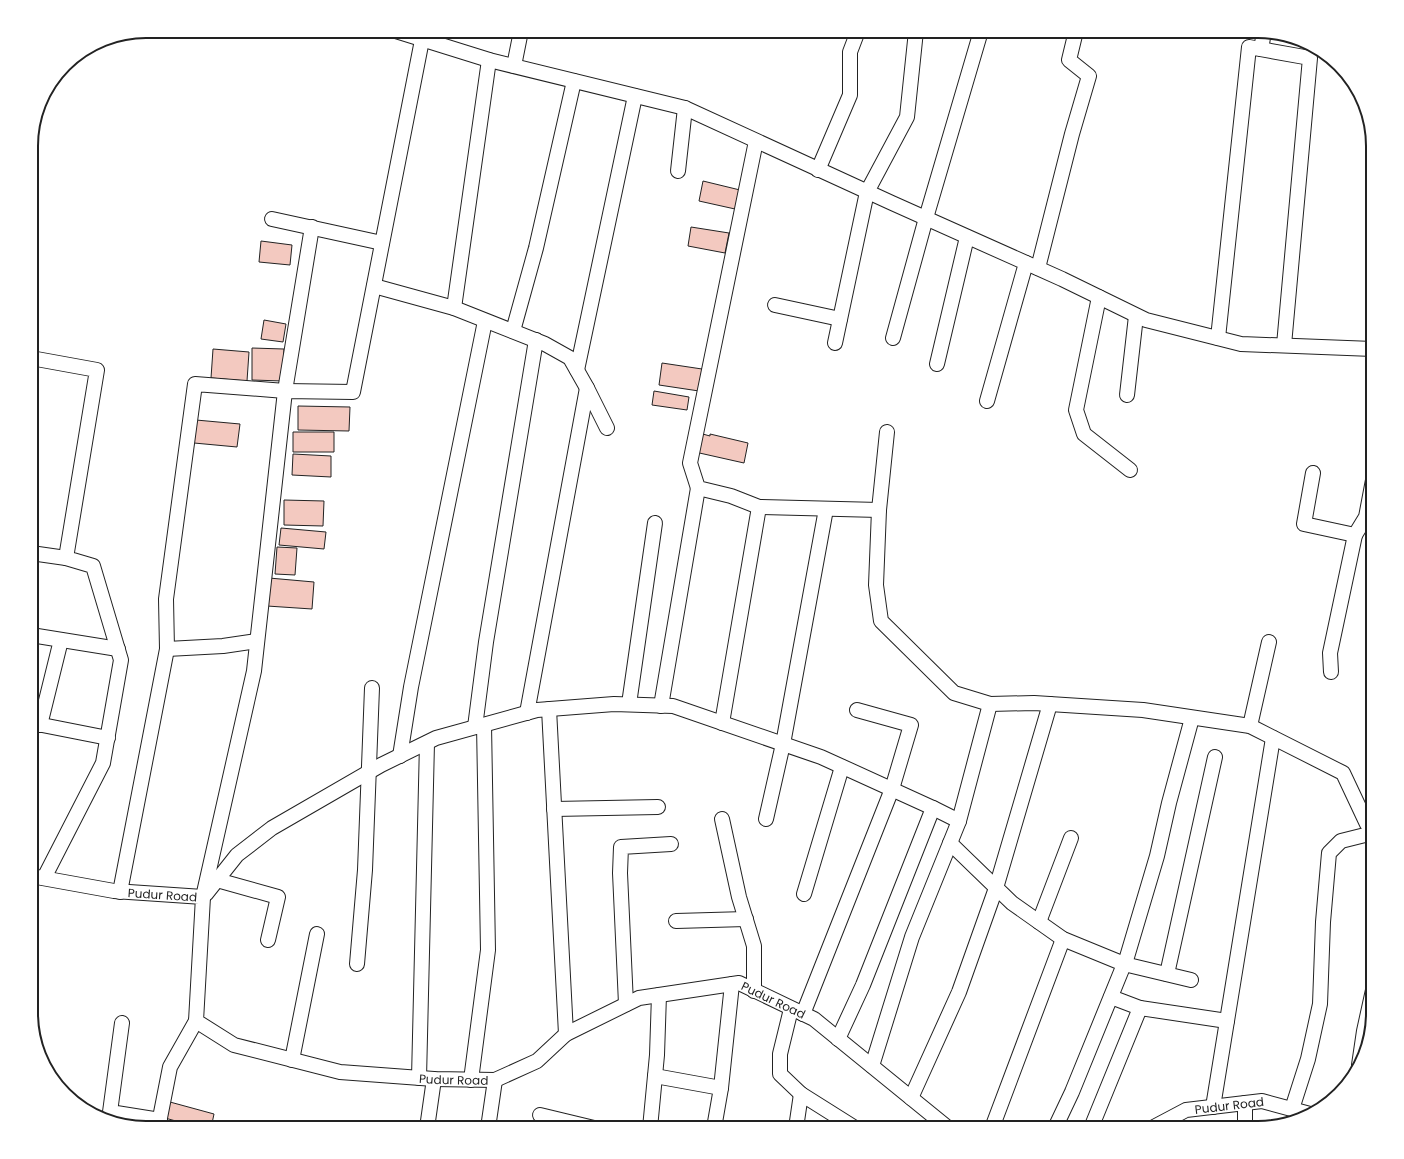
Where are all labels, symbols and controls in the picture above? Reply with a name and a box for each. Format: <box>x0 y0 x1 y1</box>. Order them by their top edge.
street label: Pudur Road <box>127 883 198 905</box>
street label: Pudur Road <box>739 977 809 1022</box>
street label: Pudur Road <box>418 1069 488 1088</box>
street label: Pudur Road <box>1194 1092 1265 1117</box>

